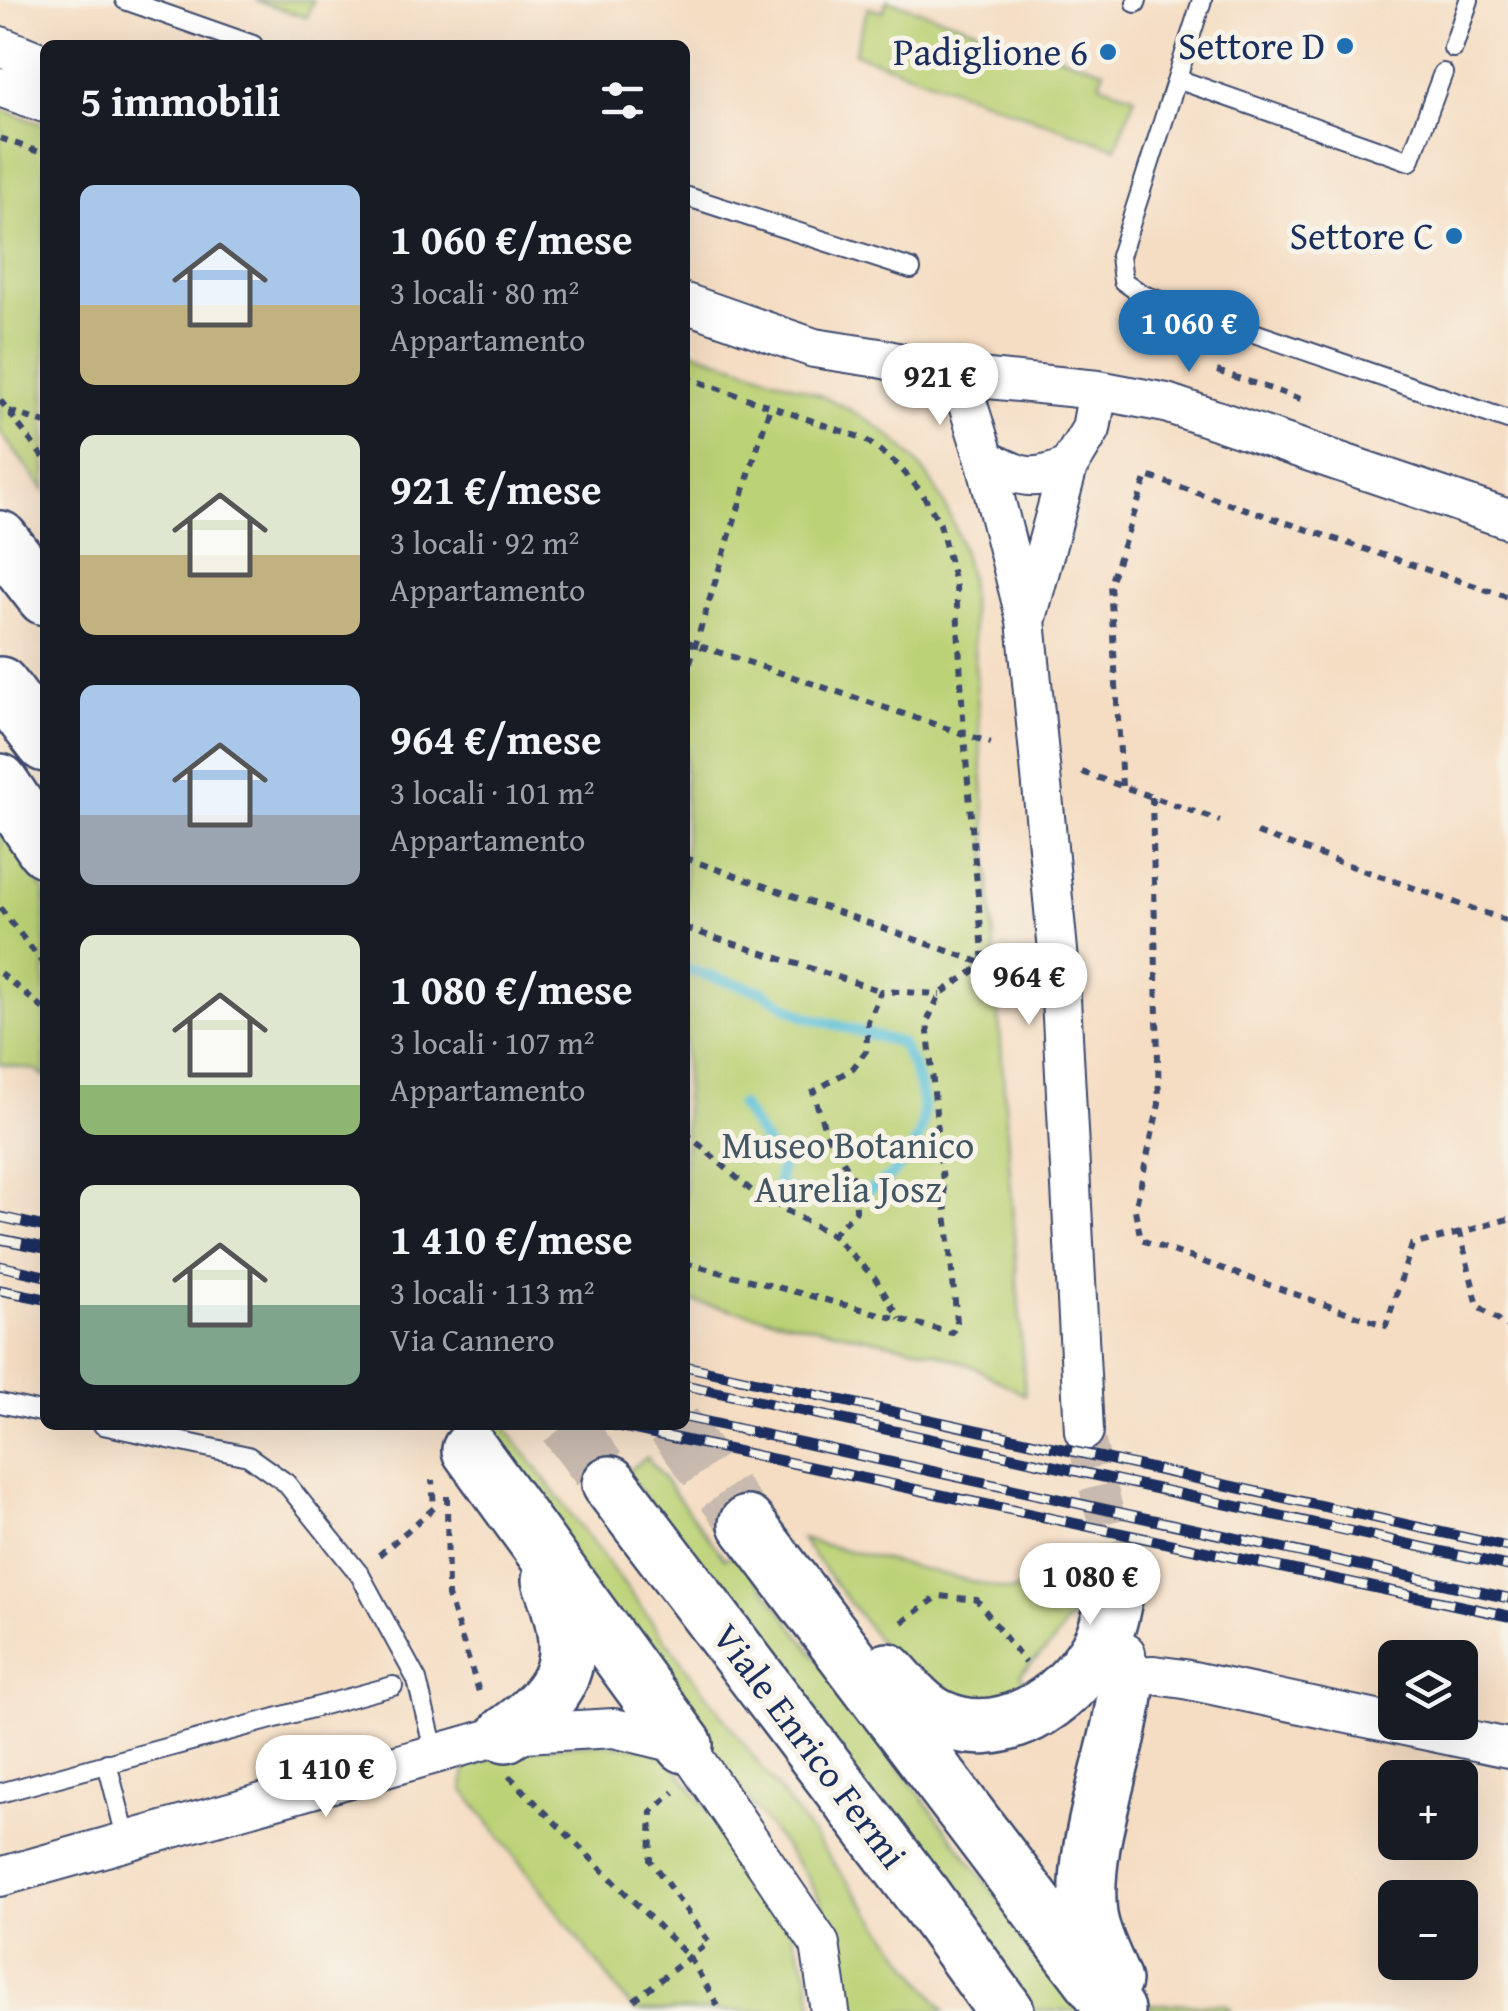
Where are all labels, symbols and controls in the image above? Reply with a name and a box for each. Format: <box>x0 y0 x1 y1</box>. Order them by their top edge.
place label: Settore D <box>1178 17 1325 73</box>
place label: Padiglione 6 <box>893 23 1088 79</box>
marker: Settore D <box>1334 35 1356 57</box>
marker: Padiglione 6 <box>1097 41 1119 63</box>
text: 5 immobili <box>80 70 280 131</box>
icon: filters <box>595 73 650 128</box>
place label: Settore C <box>1289 207 1434 263</box>
text: 1 060 €/mese <box>390 208 633 269</box>
icon: home <box>160 225 280 345</box>
marker: Settore C <box>1443 225 1465 247</box>
text: 3 locali · 80 m² <box>390 269 579 316</box>
pin: 1 060 € <box>1097 290 1281 375</box>
text: 1 060 € <box>1141 299 1237 346</box>
text: Appartamento <box>390 316 585 363</box>
pin: 921 € <box>870 343 1010 428</box>
text: 921 € <box>903 352 977 399</box>
text: 921 €/mese <box>390 458 602 519</box>
icon: home <box>160 475 280 595</box>
text: 3 locali · 92 m² <box>390 519 579 566</box>
text: Appartamento <box>390 566 585 613</box>
text: 964 €/mese <box>390 708 602 769</box>
icon: home <box>160 725 280 845</box>
text: 3 locali · 101 m² <box>390 769 595 816</box>
text: Appartamento <box>390 816 585 863</box>
pin: 964 € <box>959 943 1099 1028</box>
text: 964 € <box>992 952 1066 999</box>
text: 1 080 €/mese <box>390 958 633 1019</box>
icon: home <box>160 975 280 1095</box>
text: 3 locali · 107 m² <box>390 1019 595 1066</box>
text: Appartamento <box>390 1066 585 1113</box>
park label: Museo Botanico Aurelia Josz <box>722 1116 974 1216</box>
text: 1 410 €/mese <box>390 1208 633 1269</box>
icon: home <box>160 1225 280 1345</box>
text: 3 locali · 113 m² <box>390 1269 595 1316</box>
text: Via Cannero <box>390 1316 555 1363</box>
pin: 1 080 € <box>998 1543 1182 1628</box>
text: 1 080 € <box>1042 1552 1138 1599</box>
street label: Viale Enrico Fermi <box>700 1611 922 1880</box>
map controls <box>1378 1640 1478 1980</box>
button: layers <box>1378 1640 1478 1740</box>
pin: 1 410 € <box>234 1735 418 1820</box>
text: 1 410 € <box>278 1744 374 1791</box>
button: + <box>1378 1760 1478 1860</box>
button: − <box>1378 1880 1478 1980</box>

